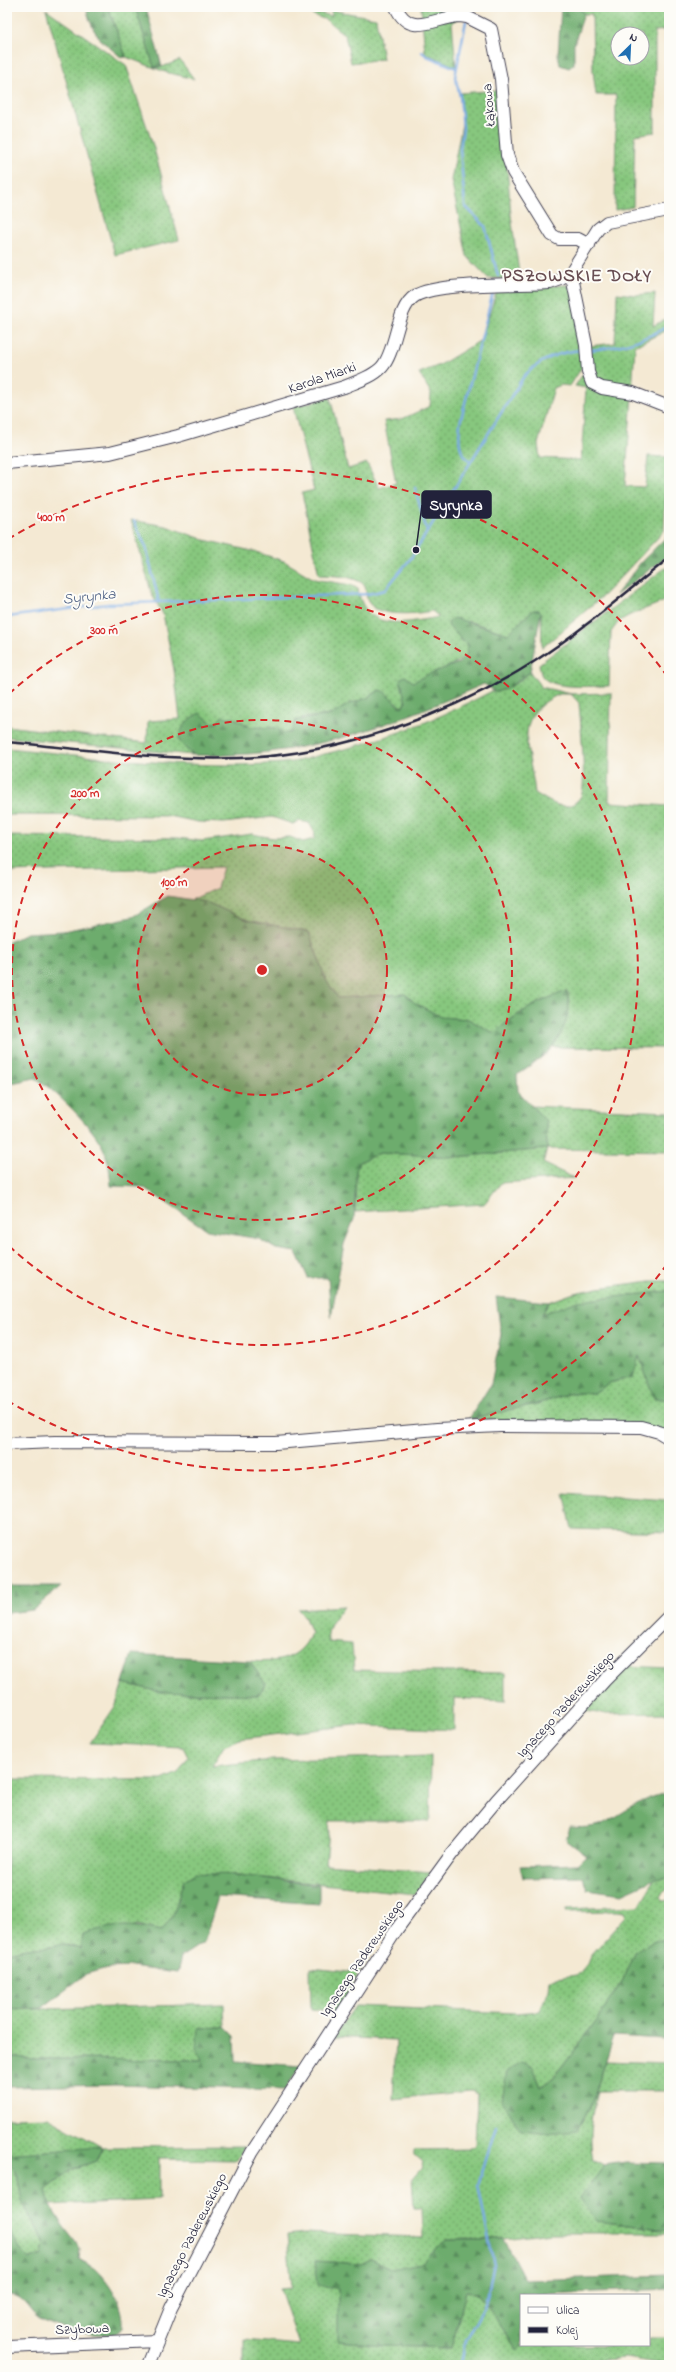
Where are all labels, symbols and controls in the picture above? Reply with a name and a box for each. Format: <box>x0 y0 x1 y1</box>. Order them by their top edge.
north arrow <box>610 26 650 66</box>
text: N <box>627 29 640 47</box>
street label: Łąkowa <box>477 83 502 128</box>
district label: PSZOWSKIE DOŁY <box>502 264 652 290</box>
street label: Karola Miarki <box>286 357 359 400</box>
callout: Syrynka <box>422 491 491 518</box>
text: Syrynka <box>429 495 483 519</box>
text: 400 m <box>36 509 65 527</box>
water label: Syrynka <box>62 583 118 612</box>
text: 300 m <box>89 622 119 640</box>
text: 200 m <box>70 785 100 803</box>
text: 100 m <box>161 874 188 892</box>
centre of rings <box>255 963 269 977</box>
street label: Ignacego Paderewskiego <box>512 1647 621 1764</box>
street label: Ignacego Paderewskiego <box>315 1896 410 2022</box>
street label: Ignacego Paderewskiego <box>152 2169 234 2302</box>
legend <box>520 2294 650 2346</box>
text: Ulica <box>556 2302 580 2320</box>
street label: Szybowa <box>55 2318 109 2342</box>
text: Kolej <box>556 2322 578 2340</box>

